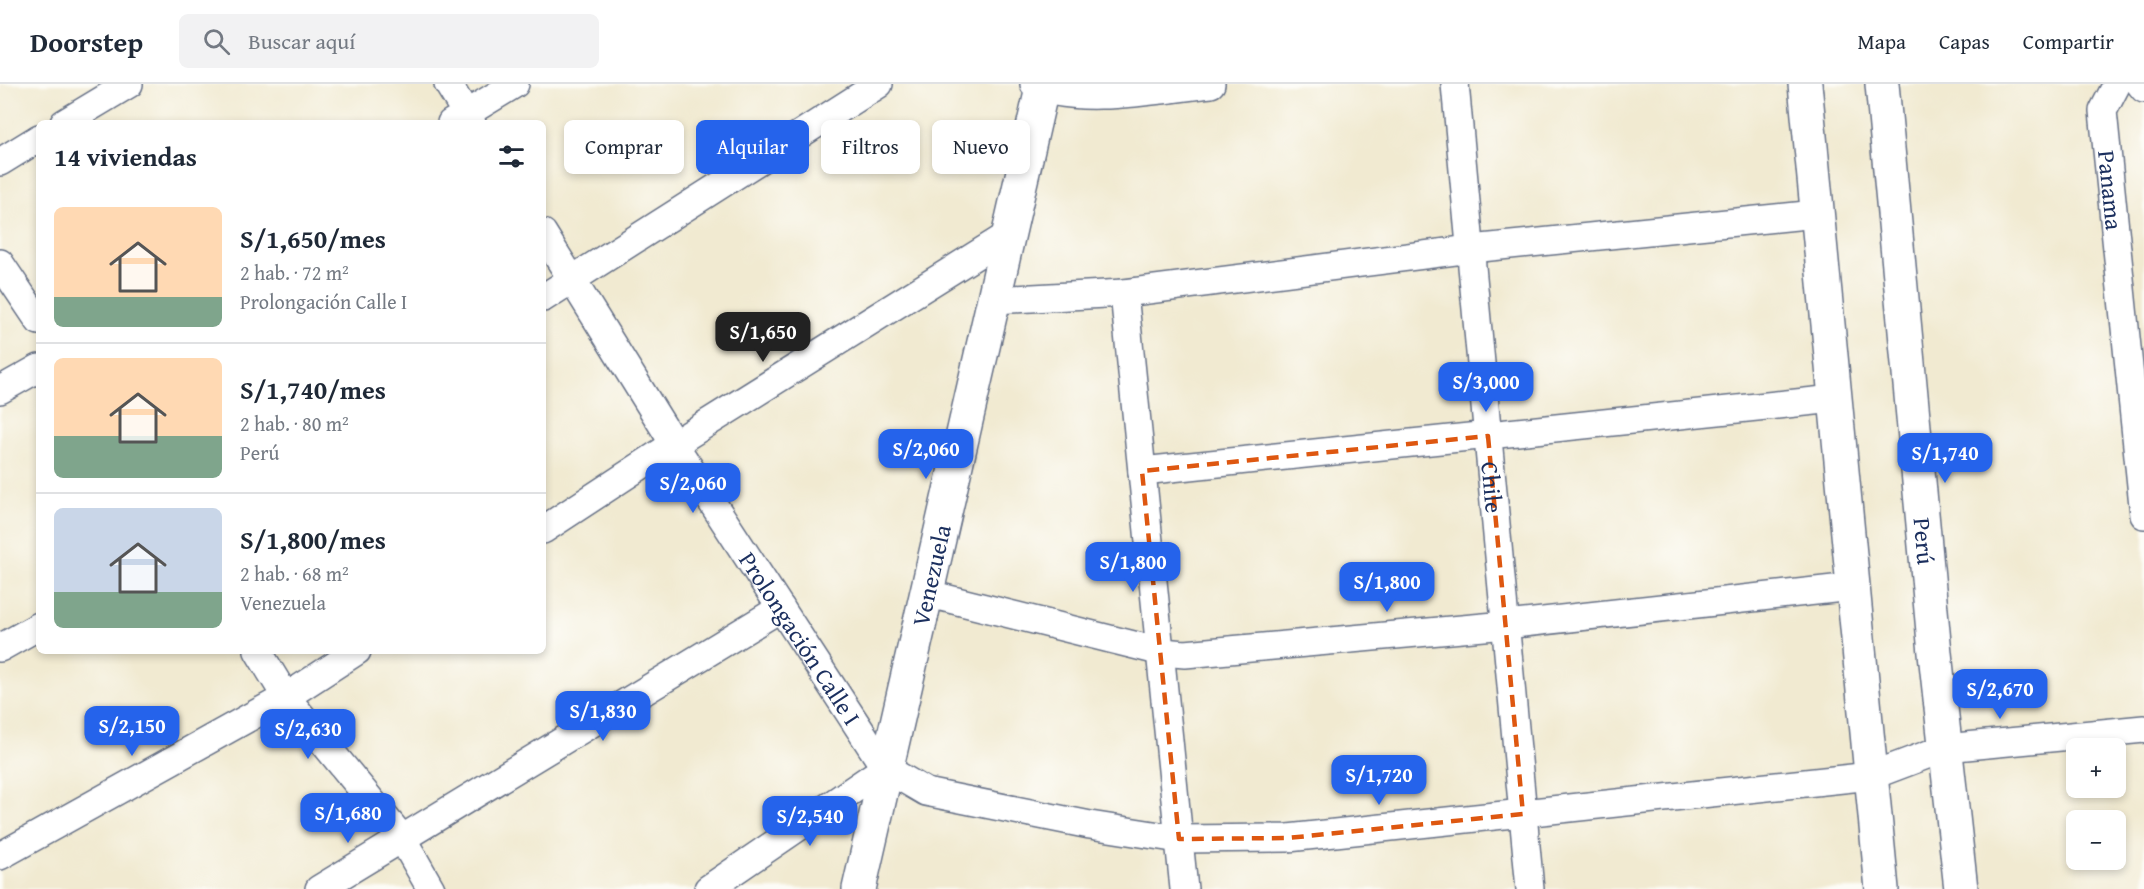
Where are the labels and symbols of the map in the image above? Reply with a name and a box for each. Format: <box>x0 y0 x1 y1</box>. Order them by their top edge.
street label: Panama <box>2090 149 2133 232</box>
pin: S/1,650 <box>708 312 818 363</box>
pin: S/3,000 <box>1431 362 1541 413</box>
pin: S/2,060 <box>871 429 981 480</box>
pin: S/1,740 <box>1890 433 2000 484</box>
street label: Chile <box>1473 460 1512 514</box>
pin: S/2,060 <box>638 463 748 514</box>
street label: Perú <box>1905 516 1944 566</box>
street label: Venezuela <box>902 520 959 629</box>
pin: S/1,800 <box>1078 542 1188 593</box>
street label: Prolongación Calle I <box>731 544 870 732</box>
pin: S/1,800 <box>1332 562 1442 613</box>
pin: S/2,670 <box>1945 669 2055 720</box>
pin: S/1,830 <box>548 691 658 742</box>
pin: S/2,150 <box>77 706 187 757</box>
pin: S/2,630 <box>253 709 363 760</box>
pin: S/1,720 <box>1324 755 1434 806</box>
pin: S/1,680 <box>293 793 403 844</box>
pin: S/2,540 <box>755 796 865 847</box>

